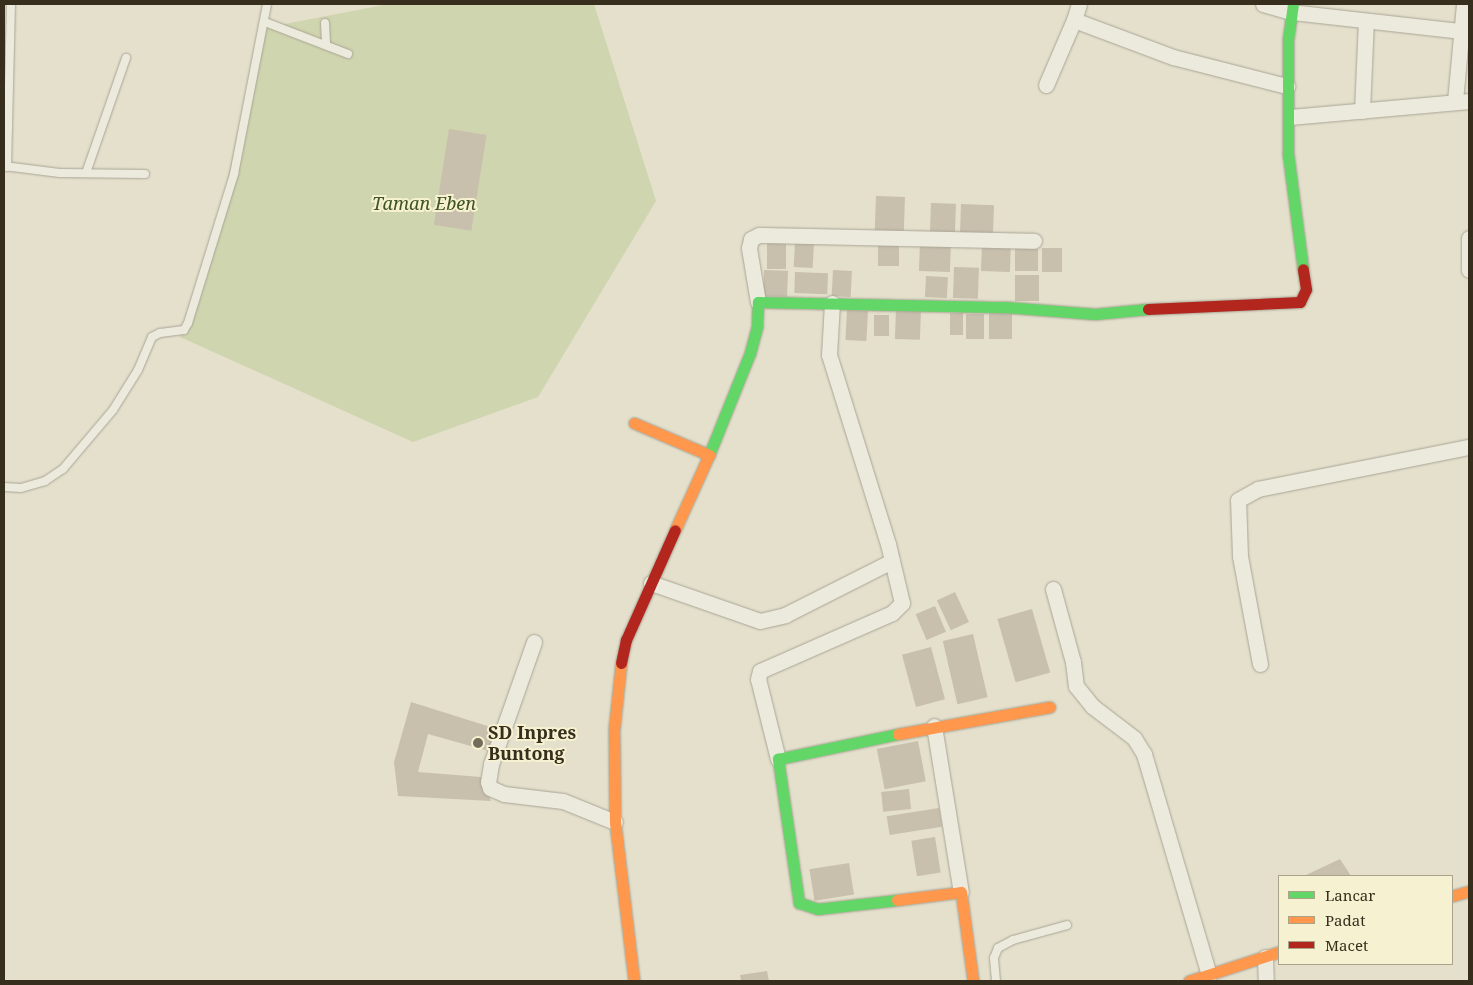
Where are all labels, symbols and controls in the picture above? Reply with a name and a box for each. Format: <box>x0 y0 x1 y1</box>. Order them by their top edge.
park label: Taman Eben <box>372 192 476 214</box>
place label: SD Inpres Buntong <box>488 722 576 764</box>
marker: SD Inpres Buntong <box>472 737 484 749</box>
legend <box>1278 875 1453 965</box>
text: Lancar <box>1325 885 1375 905</box>
text: Padat <box>1325 910 1365 930</box>
text: Macet <box>1325 935 1368 955</box>

